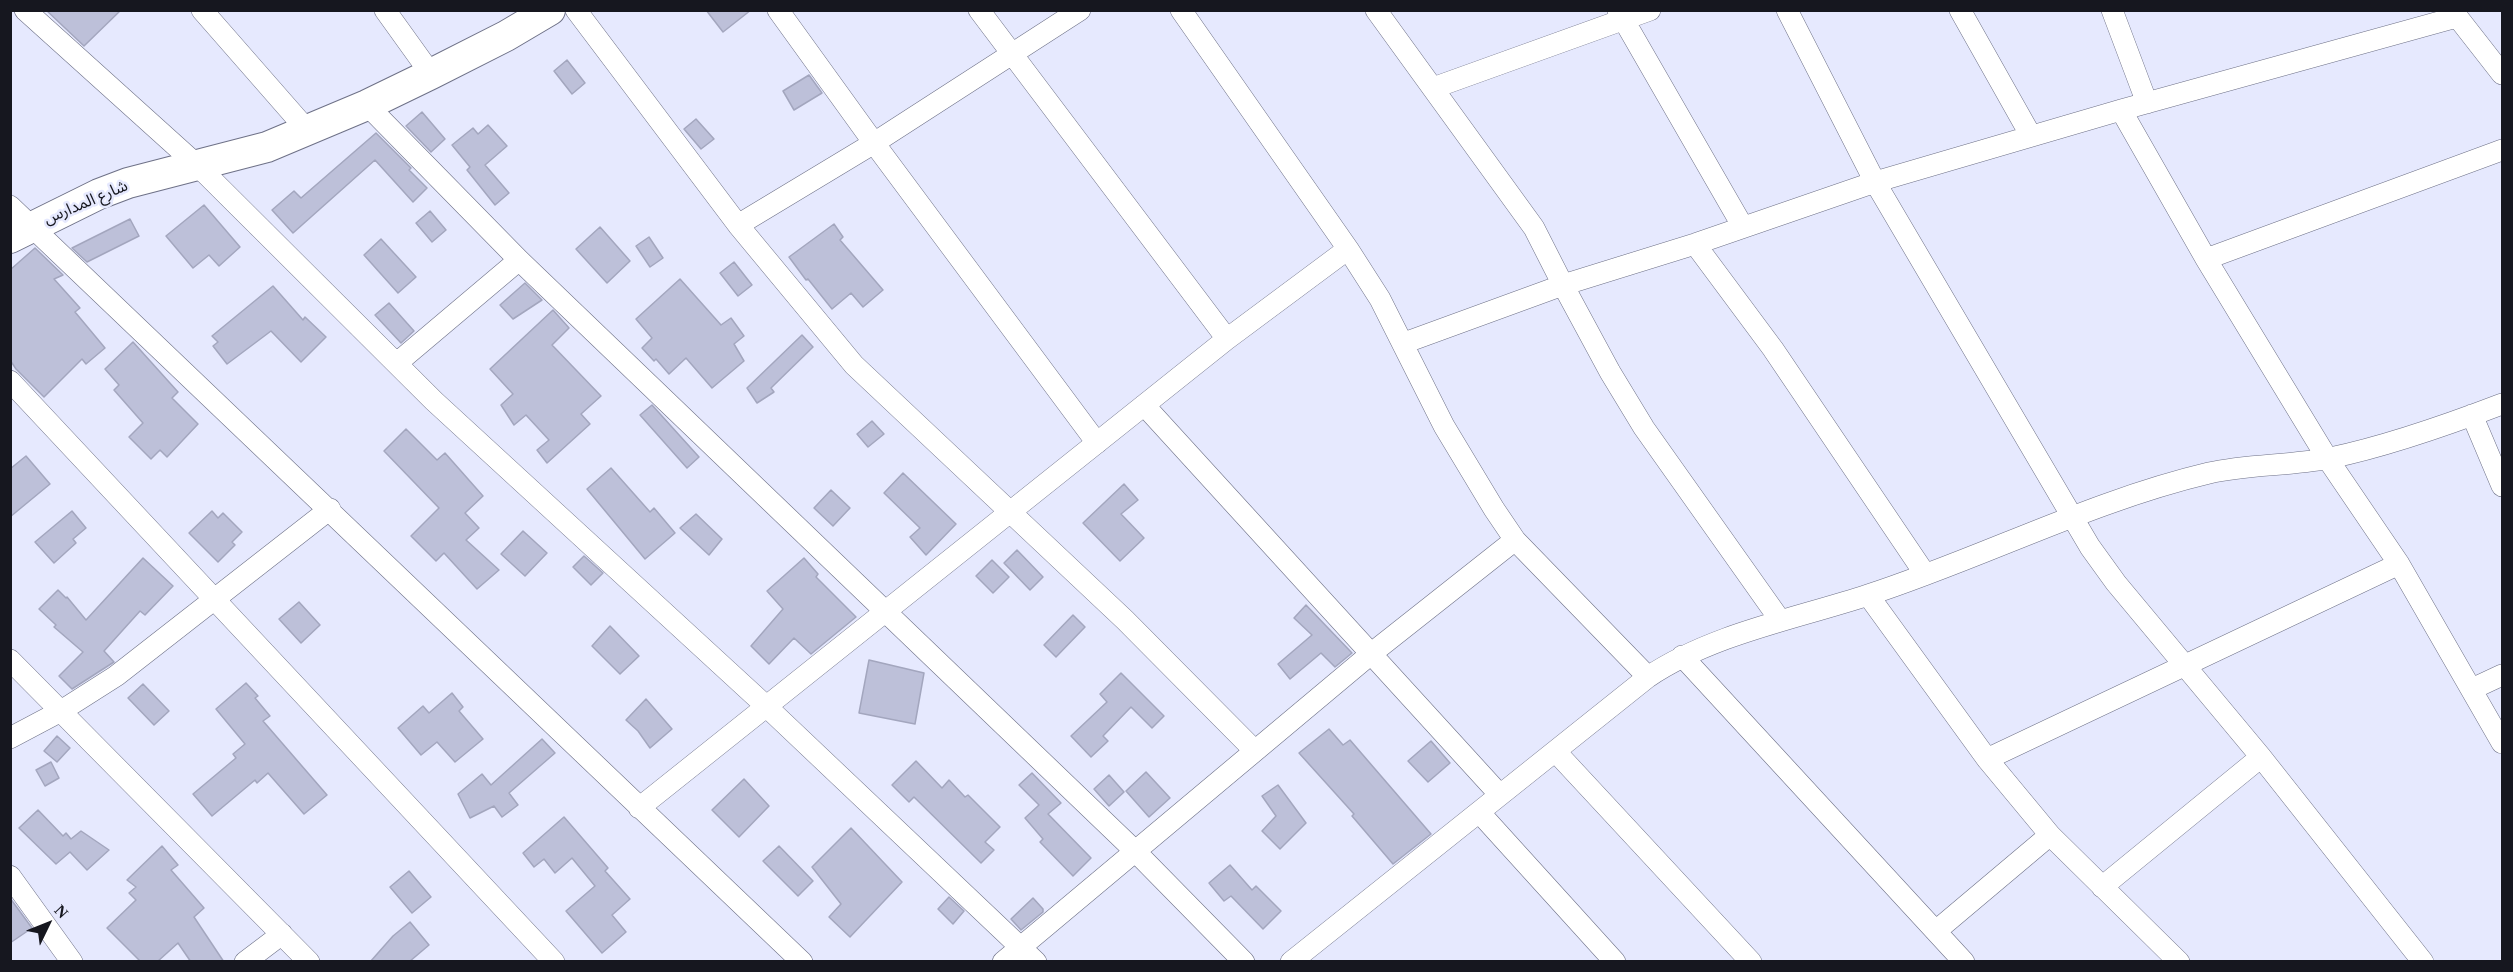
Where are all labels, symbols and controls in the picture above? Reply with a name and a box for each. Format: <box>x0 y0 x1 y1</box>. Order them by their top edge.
street label: شارع المدارس <box>41 177 131 229</box>
north arrow <box>18 894 78 954</box>
text: N <box>51 901 72 921</box>

